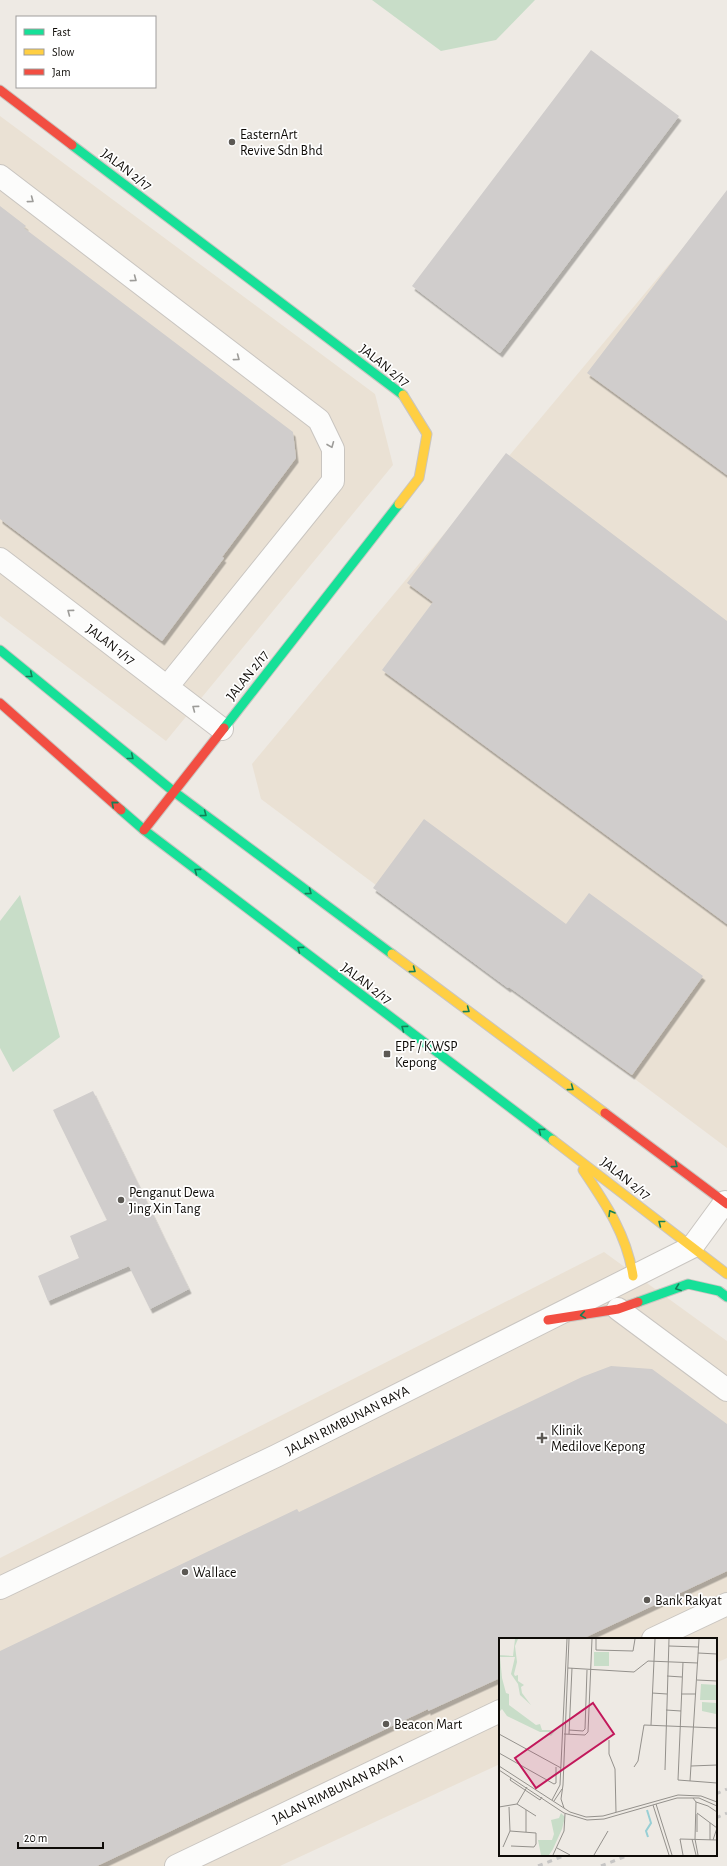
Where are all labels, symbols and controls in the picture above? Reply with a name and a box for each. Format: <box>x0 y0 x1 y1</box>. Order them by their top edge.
legend <box>16 16 156 88</box>
text: Fast <box>52 26 71 38</box>
text: Slow <box>52 46 74 58</box>
text: Jam <box>52 66 71 78</box>
place label: EasternArt Revive Sdn Bhd <box>240 128 323 158</box>
marker: EasternArt Revive Sdn Bhd <box>227 137 237 147</box>
street label: JALAN 2/17 <box>99 146 154 193</box>
one-way arrow <box>27 195 34 203</box>
one-way arrow <box>130 274 137 281</box>
street label: JALAN 2/17 <box>357 342 412 390</box>
one-way arrow <box>233 353 240 360</box>
one-way arrow <box>326 441 334 448</box>
one-way arrow <box>67 610 74 617</box>
street label: JALAN 1/17 <box>83 622 138 668</box>
street label: JALAN 2/17 <box>224 648 272 703</box>
one-way arrow <box>26 670 33 677</box>
one-way arrow <box>192 705 199 713</box>
one-way arrow <box>126 752 134 759</box>
one-way arrow <box>112 802 119 809</box>
one-way arrow <box>200 809 207 816</box>
one-way arrow <box>194 869 201 876</box>
one-way arrow <box>304 887 311 894</box>
one-way arrow <box>298 947 305 954</box>
street label: JALAN 2/17 <box>339 960 394 1007</box>
one-way arrow <box>408 965 415 972</box>
one-way arrow <box>462 1005 469 1012</box>
one-way arrow <box>401 1026 408 1033</box>
place label: EPF / KWSP Kepong <box>395 1040 458 1070</box>
marker: EPF / KWSP Kepong <box>382 1049 392 1059</box>
one-way arrow <box>567 1083 574 1090</box>
one-way arrow <box>539 1129 546 1136</box>
street label: JALAN 2/17 <box>598 1155 653 1203</box>
one-way arrow <box>671 1160 678 1167</box>
place label: Penganut Dewa Jing Xin Tang <box>129 1186 215 1216</box>
marker: Penganut Dewa Jing Xin Tang <box>116 1195 126 1205</box>
one-way arrow <box>609 1210 616 1217</box>
one-way arrow <box>659 1221 666 1228</box>
one-way arrow <box>674 1283 681 1291</box>
one-way arrow <box>580 1310 586 1319</box>
street label: JALAN RIMBUNAN RAYA <box>283 1384 411 1458</box>
place label: Klinik Medilove Kepong <box>551 1424 645 1454</box>
marker: Klinik Medilove Kepong <box>536 1432 548 1444</box>
place label: Wallace <box>193 1566 236 1580</box>
marker: Wallace <box>180 1567 190 1577</box>
place label: Bank Rakyat <box>655 1594 722 1608</box>
marker: Bank Rakyat <box>642 1595 652 1605</box>
inset map <box>499 1638 717 1856</box>
place label: Beacon Mart <box>394 1718 463 1732</box>
marker: Beacon Mart <box>381 1719 391 1729</box>
street label: JALAN RIMBUNAN RAYA 1 <box>271 1751 406 1827</box>
scale bar <box>18 1824 103 1850</box>
text: 20 m <box>24 1832 47 1844</box>

